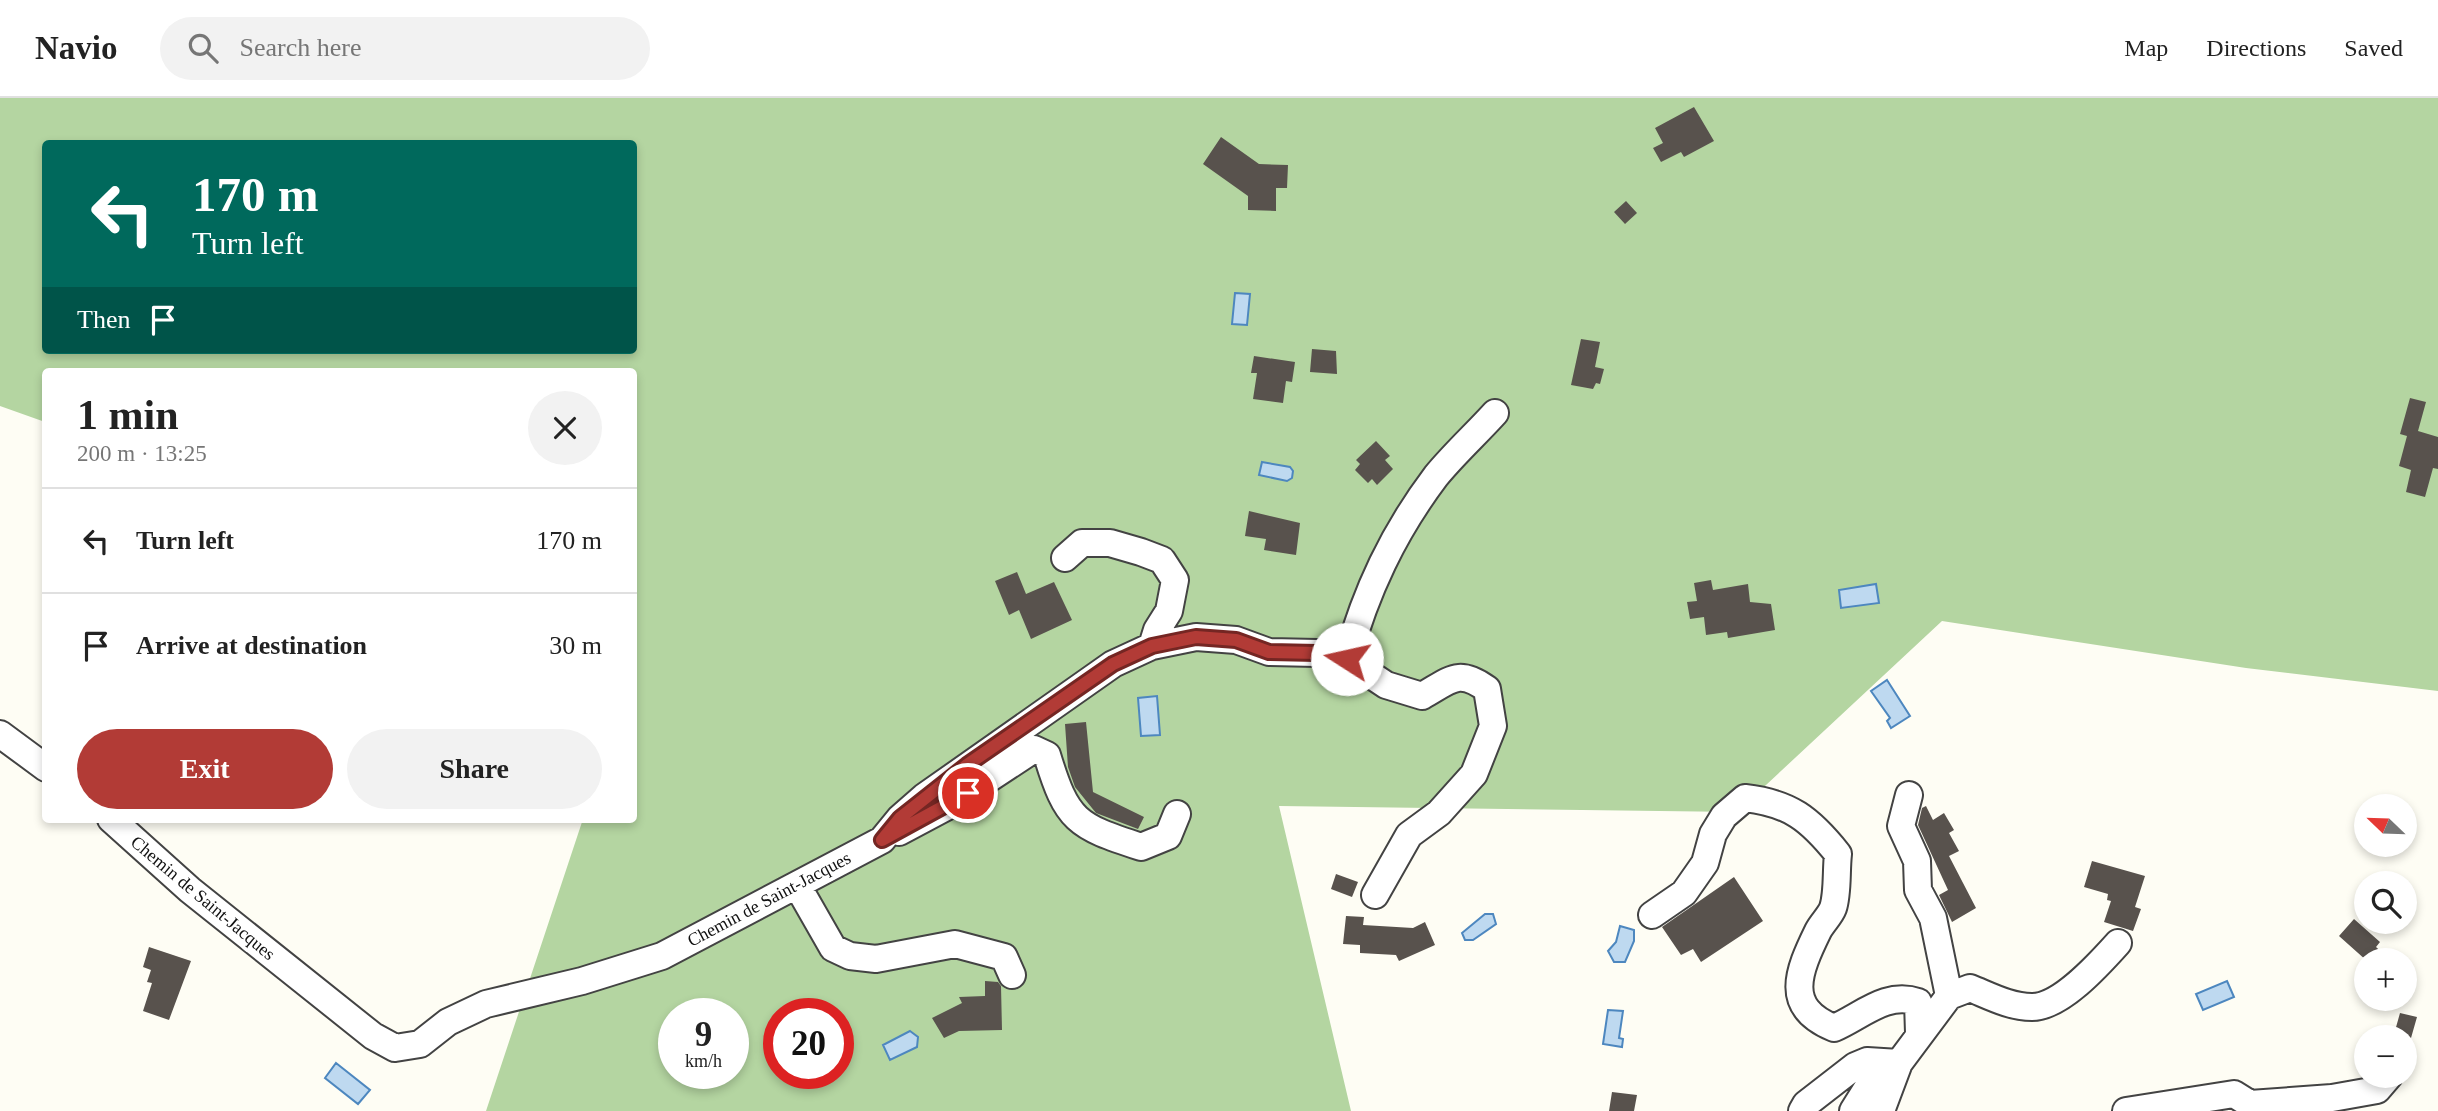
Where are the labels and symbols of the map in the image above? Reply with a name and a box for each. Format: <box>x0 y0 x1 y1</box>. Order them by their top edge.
position arrow <box>1310 622 1384 696</box>
pin <box>938 763 998 823</box>
north arrow <box>2354 794 2417 858</box>
street label: Chemin de Saint-Jacques <box>127 832 279 964</box>
street label: Chemin de Saint-Jacques <box>684 847 854 951</box>
speed limit sign: 20 <box>763 998 854 1089</box>

